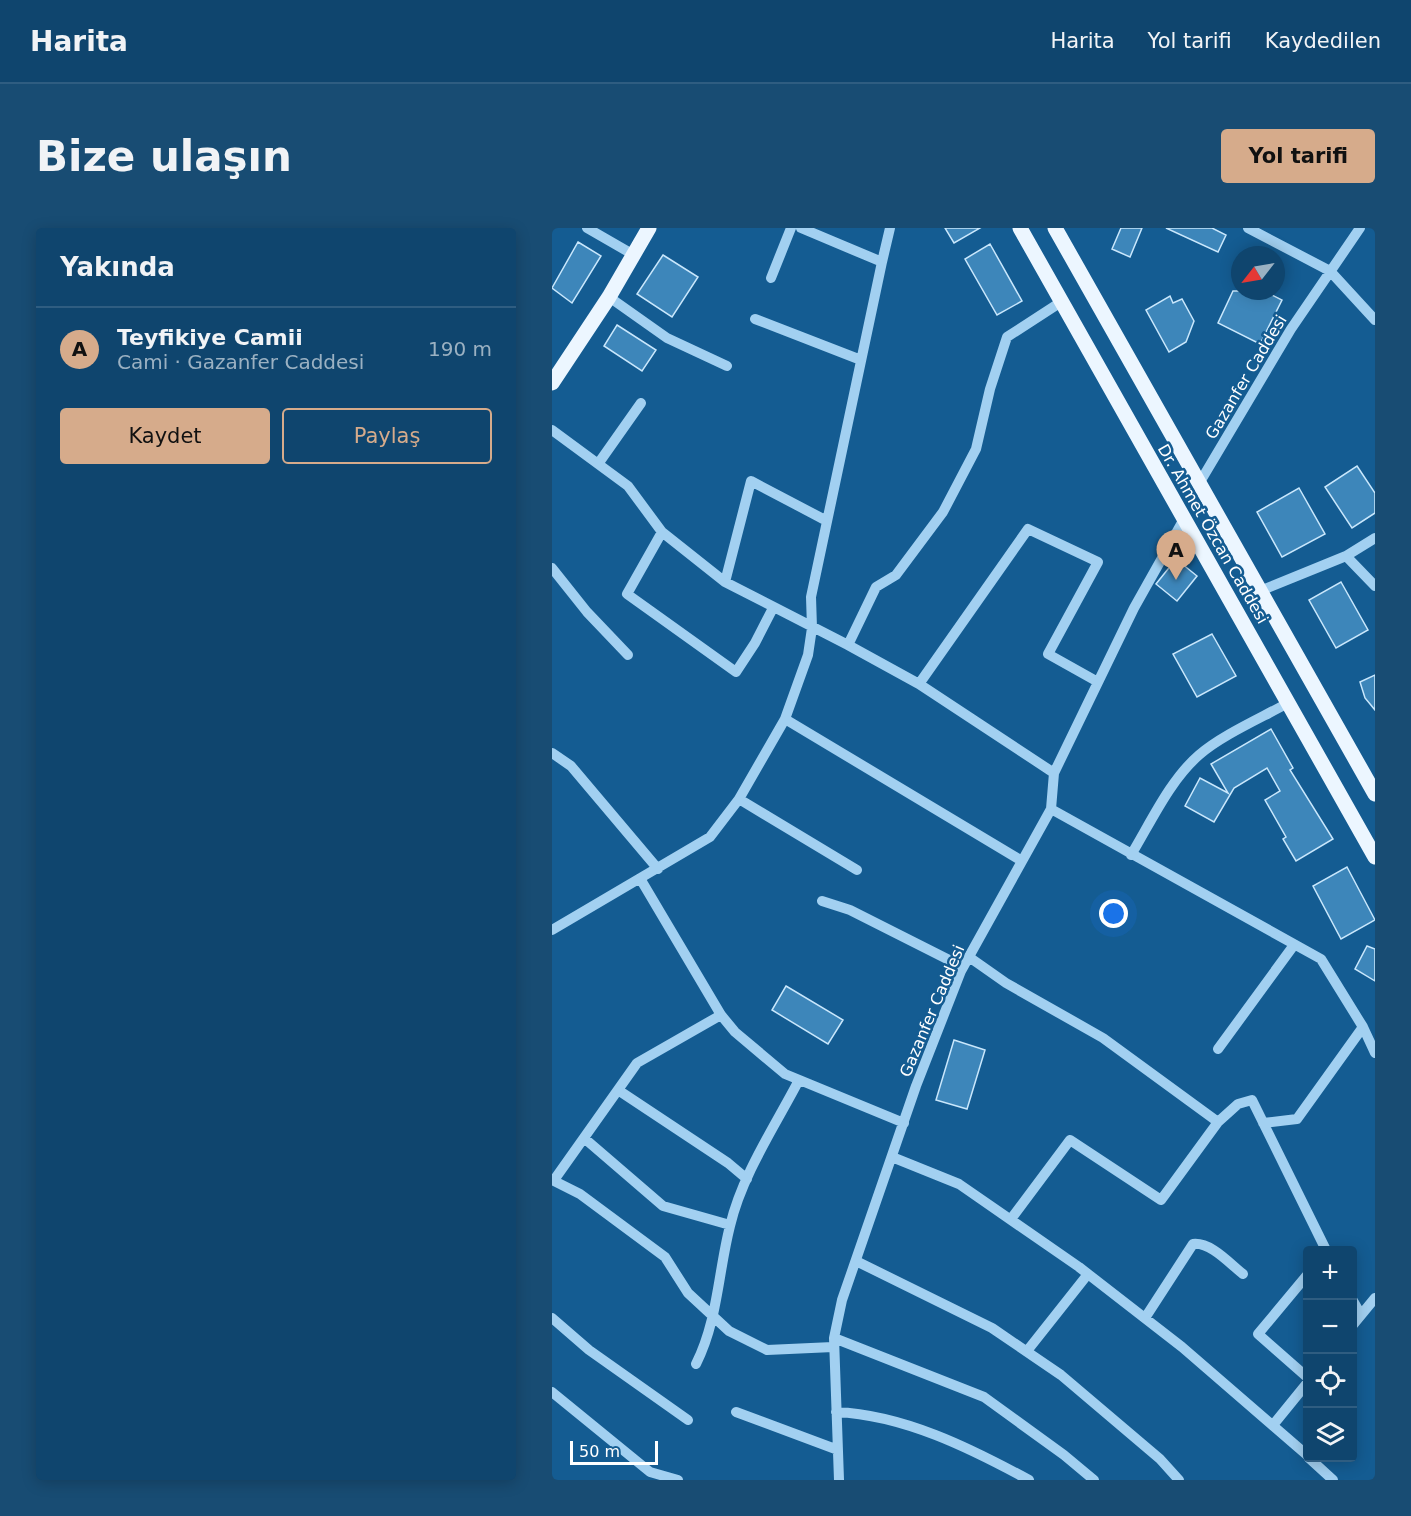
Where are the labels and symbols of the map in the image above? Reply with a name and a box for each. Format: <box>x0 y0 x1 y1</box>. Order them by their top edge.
north arrow <box>1231 246 1285 300</box>
street label: Gazanfer Caddesi <box>1201 311 1291 443</box>
street label: Dr. Ahmet Özcan Caddesi <box>1154 441 1272 627</box>
pin: A <box>1156 530 1196 580</box>
your location <box>1099 899 1128 928</box>
street label: Gazanfer Caddesi <box>896 942 968 1080</box>
scale bar <box>570 1438 658 1466</box>

